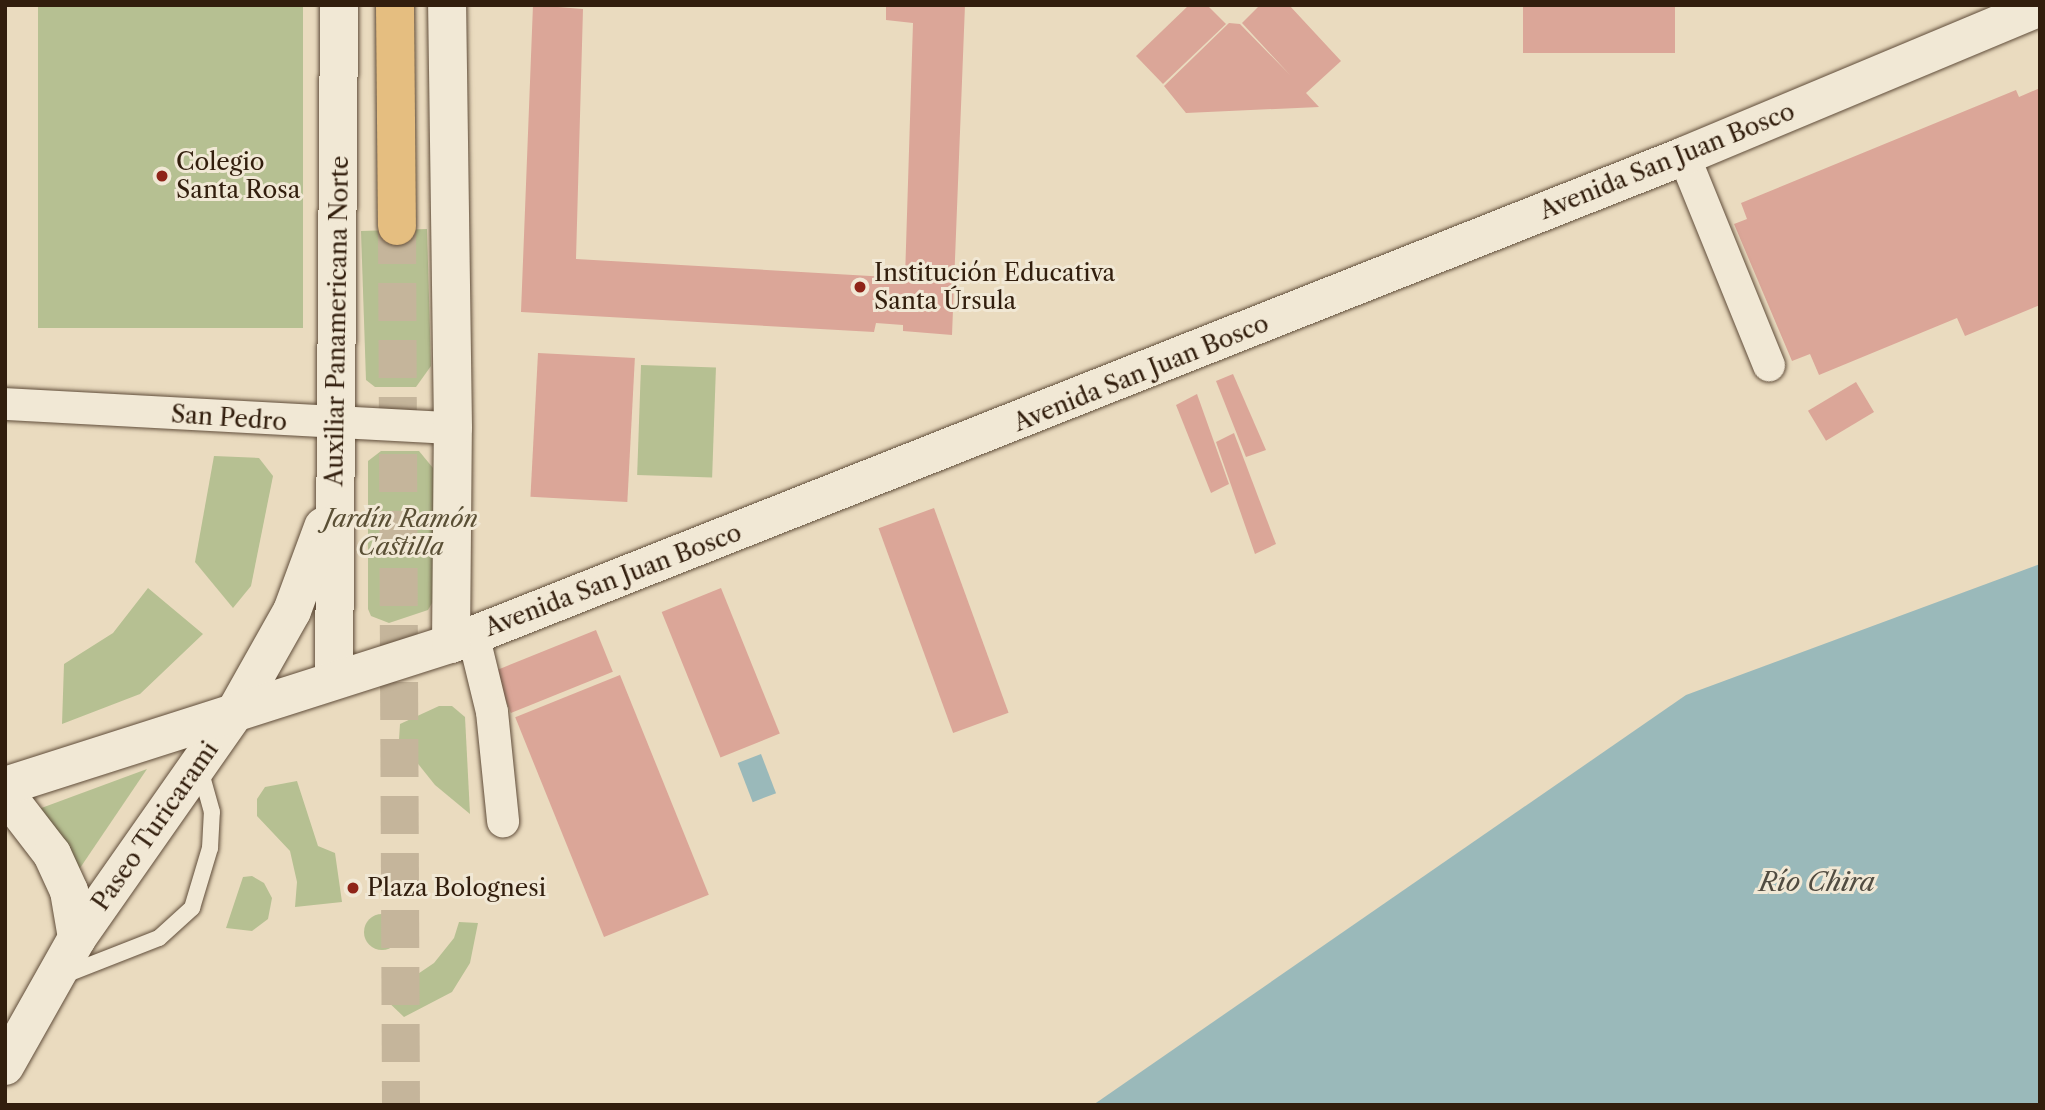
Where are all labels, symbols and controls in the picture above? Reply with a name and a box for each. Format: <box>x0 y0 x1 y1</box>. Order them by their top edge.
street label: Avenida San Juan Bosco <box>1535 97 1799 225</box>
place label: Colegio Santa Rosa <box>176 148 301 204</box>
street label: Auxiliar Panamericana Norte <box>320 155 354 487</box>
marker: Colegio Santa Rosa <box>154 168 170 184</box>
place label: Institución Educativa Santa Úrsula <box>874 259 1115 315</box>
marker: Institución Educativa Santa Úrsula <box>852 279 868 295</box>
street label: Avenida San Juan Bosco <box>1009 309 1273 437</box>
street label: San Pedro <box>170 400 288 436</box>
park label: Jardín Ramón Castilla <box>324 505 478 561</box>
street label: Avenida San Juan Bosco <box>481 518 745 642</box>
street label: Paseo Turicarami <box>86 736 224 916</box>
water label: Río Chira <box>1759 867 1875 899</box>
place label: Plaza Bolognesi <box>367 874 546 902</box>
marker: Plaza Bolognesi <box>345 880 361 896</box>

